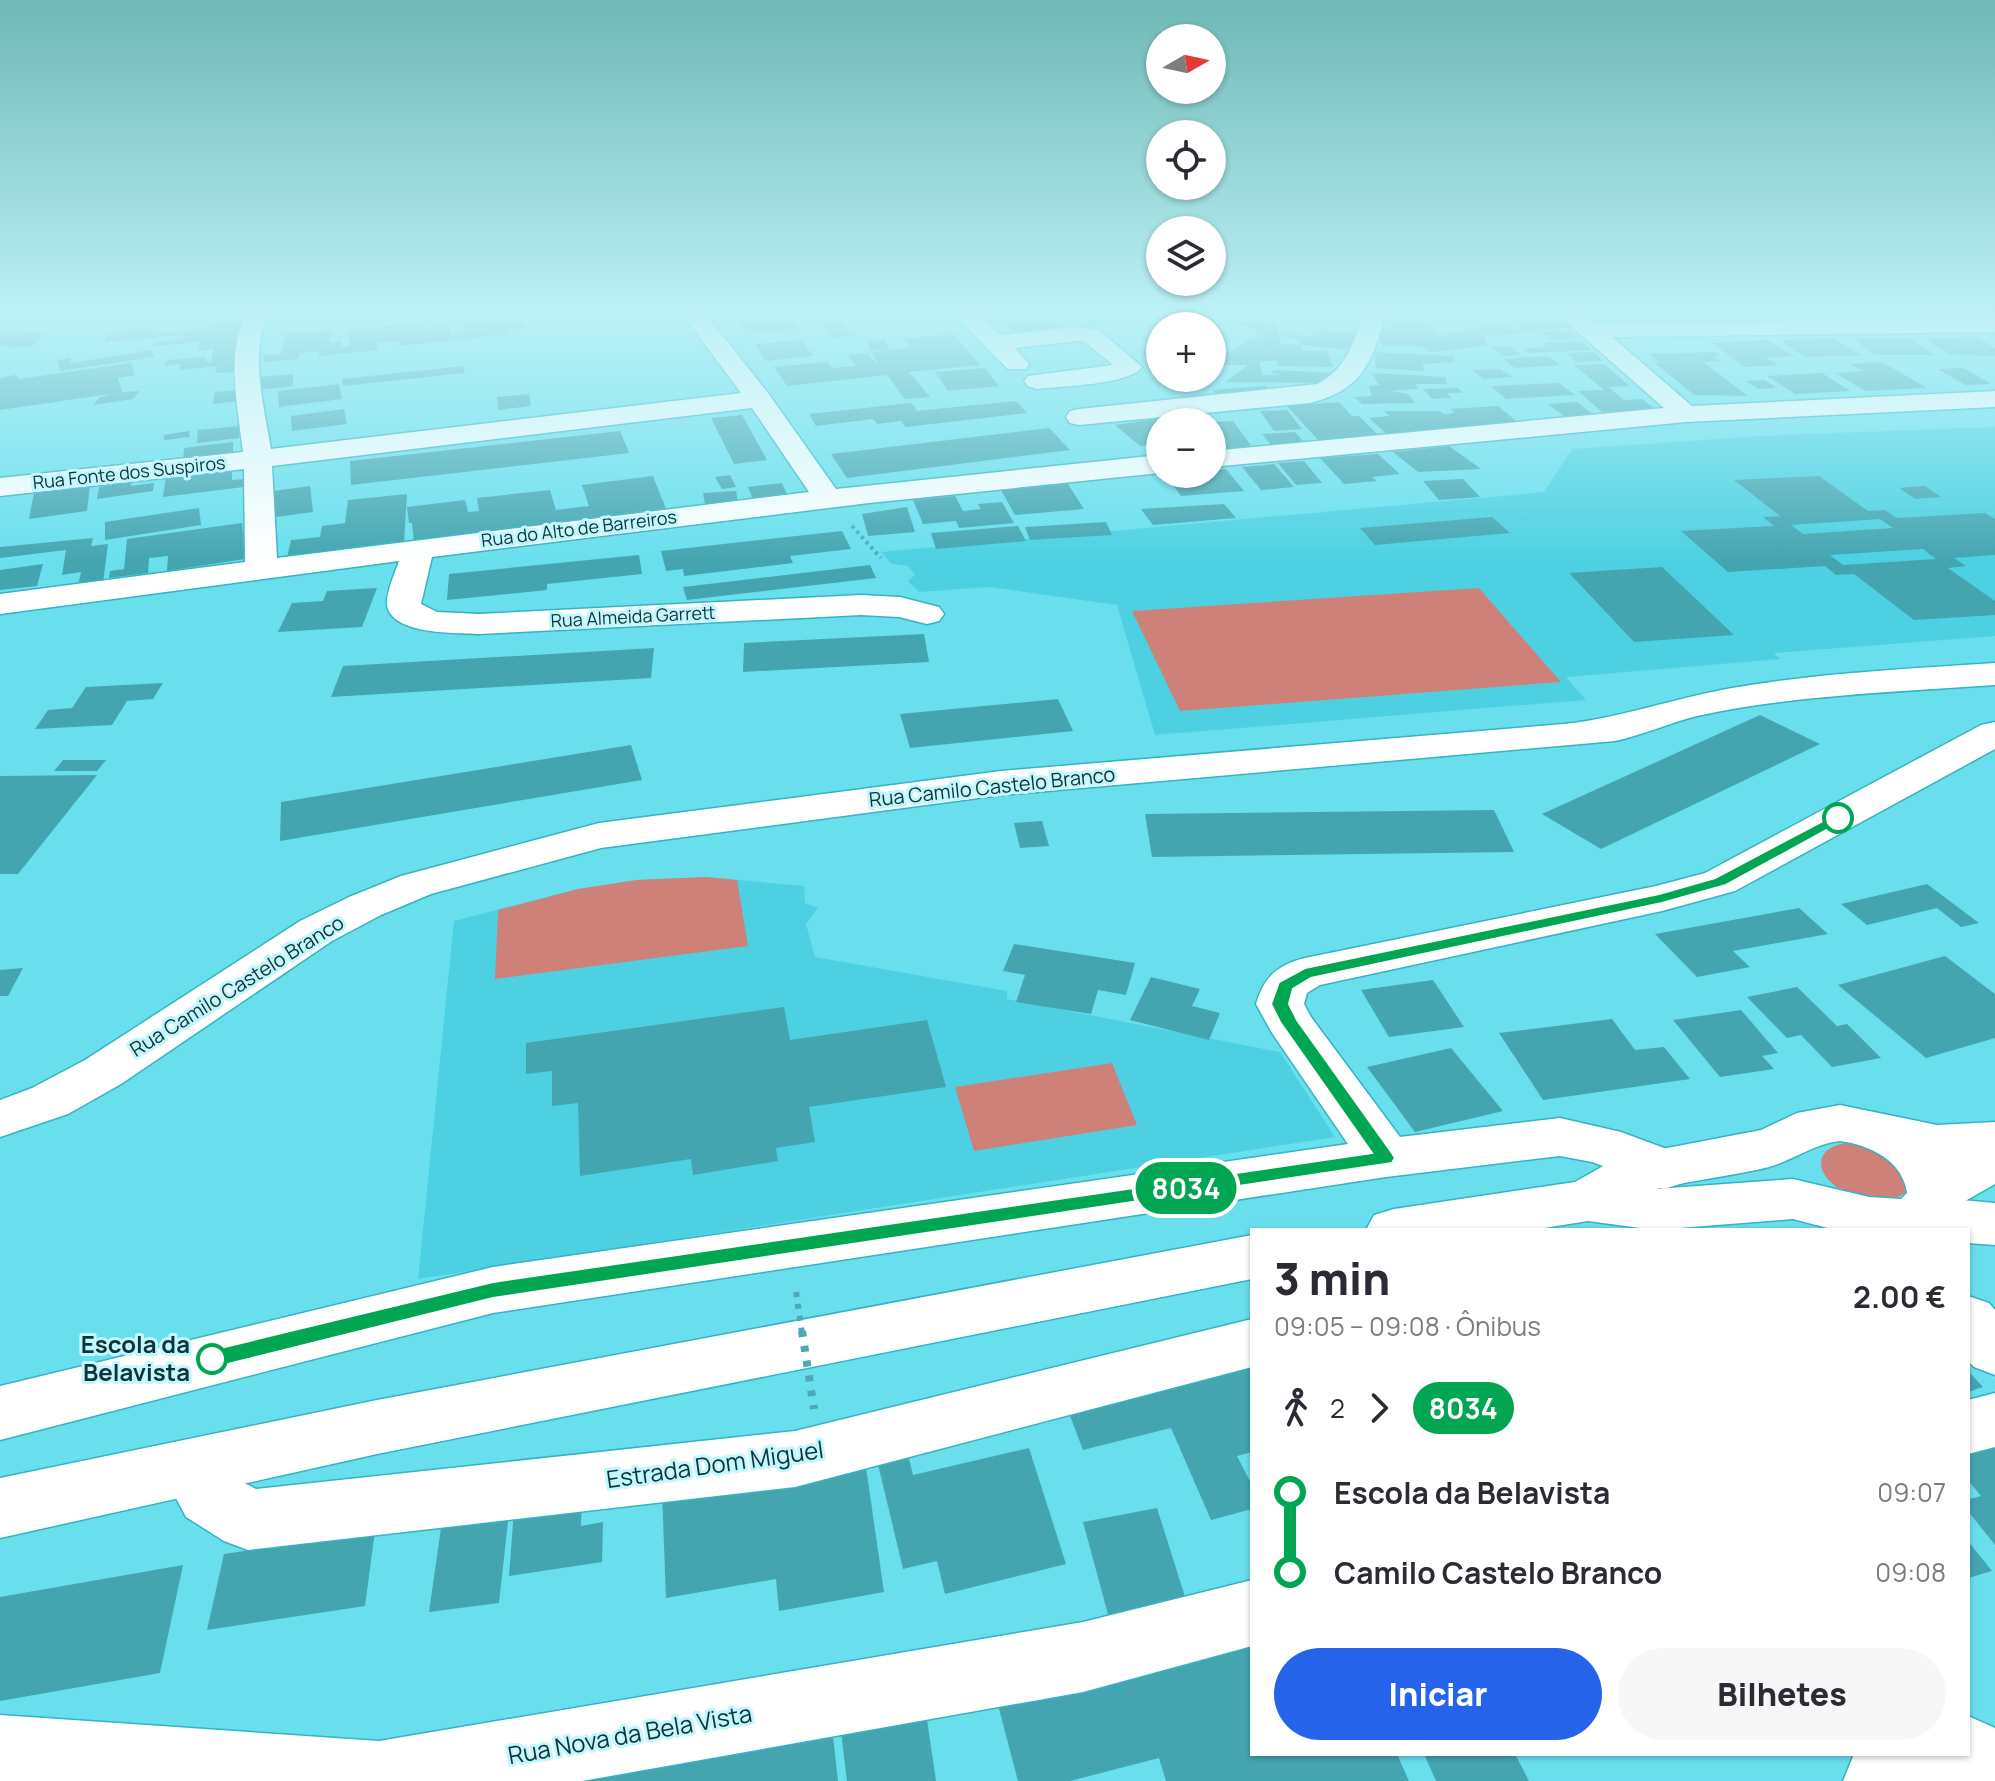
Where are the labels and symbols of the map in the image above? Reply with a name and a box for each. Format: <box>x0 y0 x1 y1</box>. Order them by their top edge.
north arrow <box>1146 24 1226 104</box>
street label: Rua Fonte dos Suspiros <box>31 450 226 494</box>
street label: Rua do Alto de Barreiros <box>480 504 678 552</box>
street label: Rua Almeida Garrett <box>550 600 716 632</box>
street label: Rua Camilo Castelo Branco <box>867 760 1117 813</box>
unlabelled marker <box>1823 803 1853 833</box>
street label: Rua Camilo Castelo Branco <box>125 908 349 1063</box>
line badge: 8034 <box>1130 1162 1242 1214</box>
place label: Escola da Belavista <box>81 1327 190 1388</box>
marker: Escola da Belavista <box>197 1344 227 1374</box>
street label: Estrada Dom Miguel <box>604 1432 826 1495</box>
street label: Rua Nova da Bela Vista <box>505 1696 754 1771</box>

